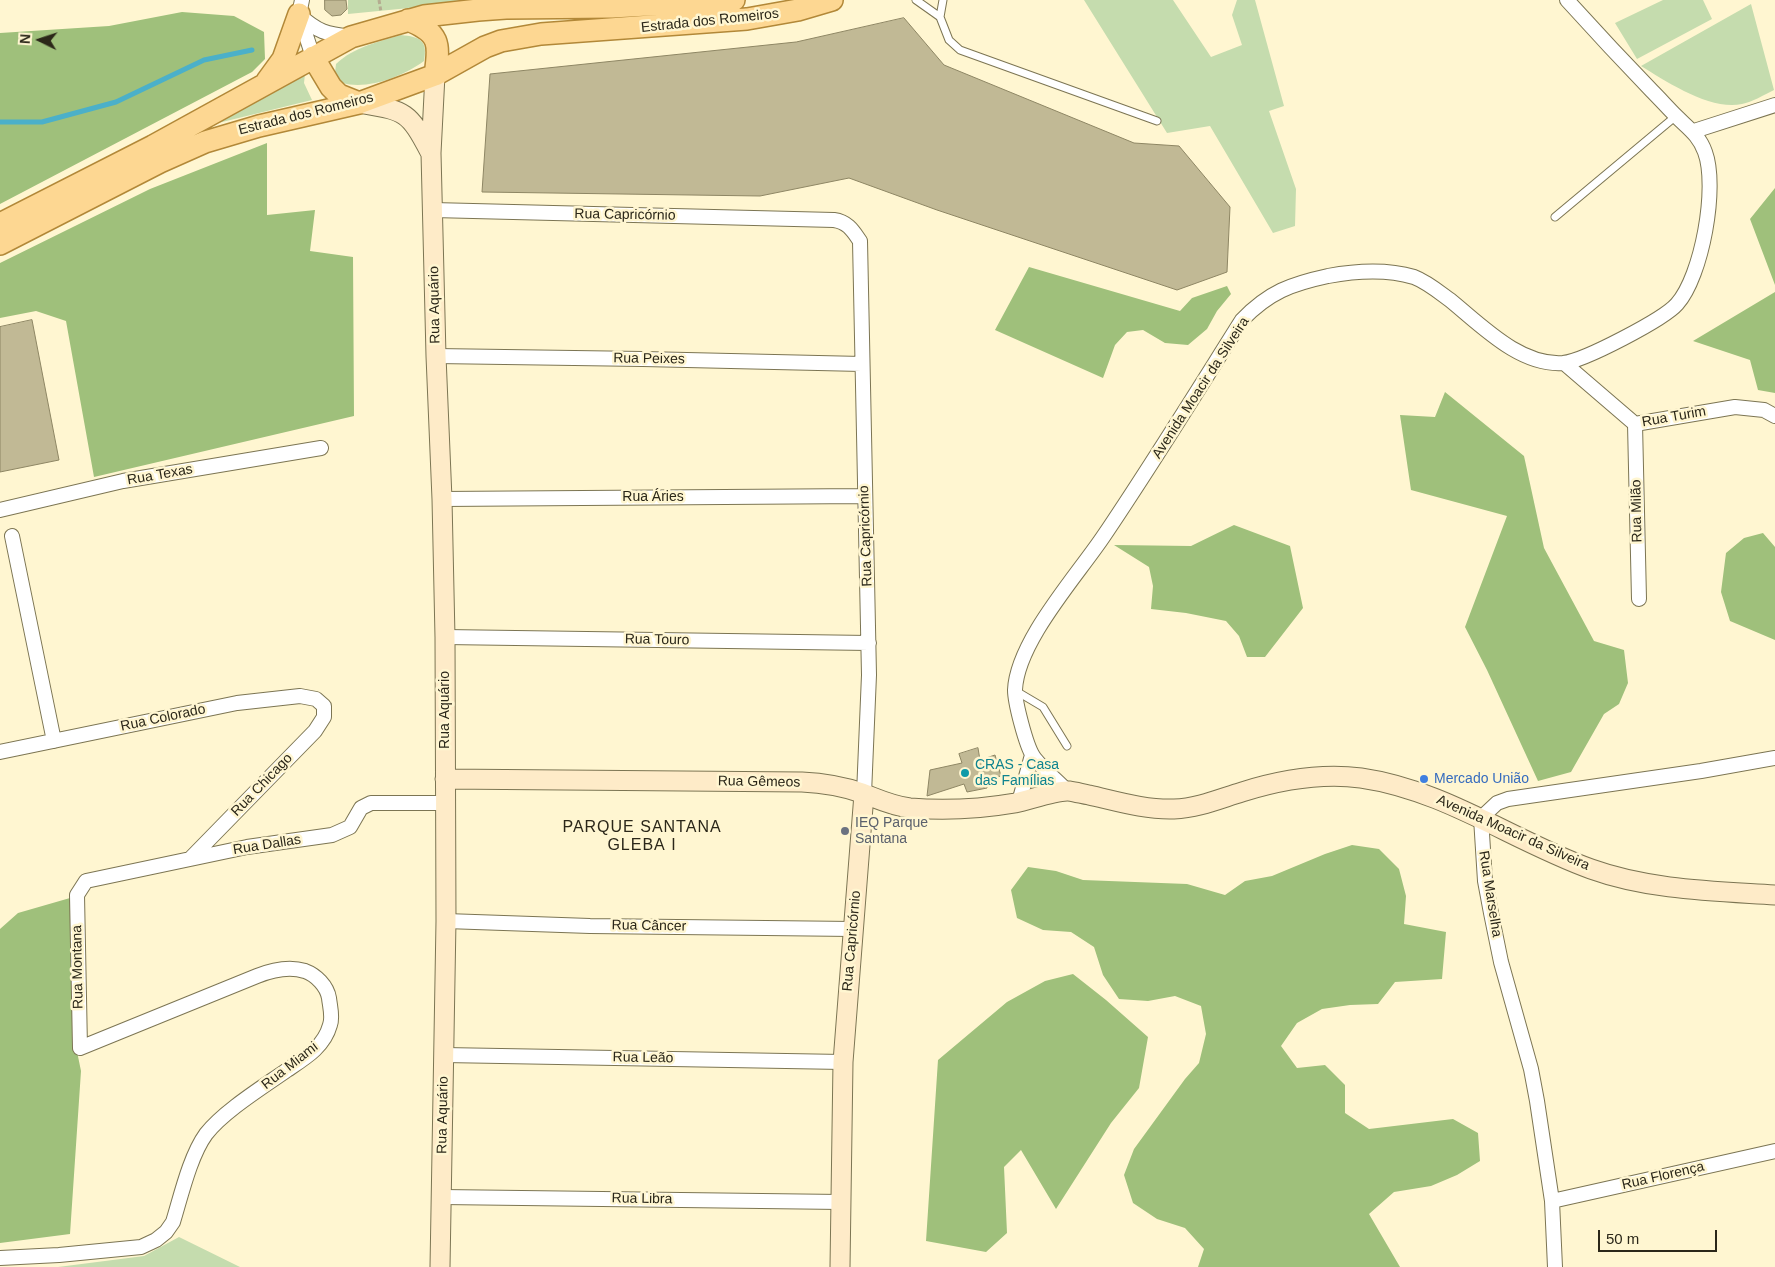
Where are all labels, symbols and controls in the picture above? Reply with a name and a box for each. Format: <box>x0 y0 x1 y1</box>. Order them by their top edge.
street label: Estrada dos Romeiros <box>640 5 780 37</box>
north arrow <box>15 15 65 65</box>
text: N <box>17 33 33 45</box>
street label: Estrada dos Romeiros <box>237 89 375 139</box>
street label: Rua Capricórnio <box>574 206 676 224</box>
street label: Rua Aquário <box>426 266 444 344</box>
street label: Avenida Moacir da Silveira <box>1149 314 1253 462</box>
street label: Rua Peixes <box>613 350 685 368</box>
street label: Rua Turim <box>1641 403 1707 431</box>
street label: Rua Texas <box>126 461 194 489</box>
street label: Rua Milão <box>1628 479 1646 543</box>
street label: Rua Capricórnio <box>856 485 876 587</box>
street label: Rua Áries <box>622 489 684 505</box>
street label: Rua Touro <box>625 631 689 649</box>
street label: Rua Aquário <box>437 671 453 749</box>
street label: Rua Colorado <box>119 701 207 735</box>
street label: Rua Chicago <box>228 750 296 820</box>
place label: CRAS - Casa das Famílias <box>975 757 1059 790</box>
marker: CRAS - Casa das Famílias <box>959 767 971 779</box>
place label: Mercado União <box>1434 771 1529 787</box>
street label: Rua Gêmeos <box>718 773 800 791</box>
marker: Mercado União <box>1418 773 1430 785</box>
street label: Avenida Moacir da Silveira <box>1434 792 1592 874</box>
place label: IEQ Parque Santana <box>855 815 928 848</box>
district label: PARQUE SANTANA GLEBA I <box>561 818 723 856</box>
marker: IEQ Parque Santana <box>839 825 851 837</box>
street label: Rua Dallas <box>232 831 302 859</box>
street label: Rua Marselha <box>1475 850 1505 938</box>
street label: Rua Capricórnio <box>839 890 865 992</box>
street label: Rua Câncer <box>612 917 686 935</box>
street label: Rua Montana <box>69 925 87 1009</box>
street label: Rua Miami <box>258 1039 322 1093</box>
street label: Rua Leão <box>612 1049 674 1067</box>
street label: Rua Aquário <box>434 1076 452 1154</box>
street label: Rua Florença <box>1620 1158 1706 1194</box>
street label: Rua Libra <box>612 1190 672 1208</box>
scale bar <box>1600 1220 1719 1252</box>
text: 50 m <box>1606 1230 1639 1247</box>

